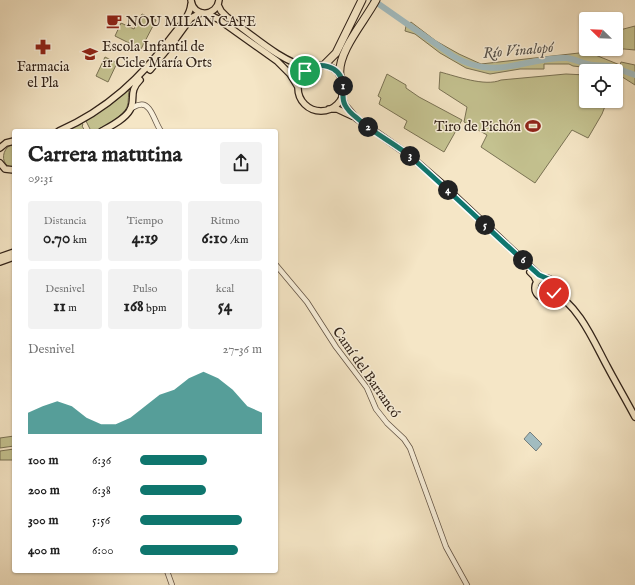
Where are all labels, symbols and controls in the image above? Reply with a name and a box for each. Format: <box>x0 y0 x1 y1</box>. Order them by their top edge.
cafe icon: NOU MILAN CAFE <box>105 12 123 30</box>
north arrow <box>579 12 623 56</box>
map controls <box>579 12 623 108</box>
place label: NOU MILAN CAFE <box>126 13 256 31</box>
pharmacy icon: Farmacia el Pla <box>34 38 52 56</box>
place label: Escola Infantil de 1r Cicle María Orts <box>102 38 212 72</box>
water label: Río Vinalopó <box>482 38 556 63</box>
school or university icon: Escola Infantil de 1r Cicle María Orts <box>81 45 99 63</box>
pin <box>288 54 322 88</box>
place label: Farmacia el Pla <box>17 58 70 92</box>
icon: arrive <box>294 60 316 82</box>
button: locate <box>579 64 623 108</box>
pin: 1 <box>333 76 353 96</box>
text: 1 <box>341 79 345 93</box>
pin: 2 <box>358 117 378 137</box>
sports icon: Tiro de Pichón <box>524 117 542 135</box>
place label: Tiro de Pichón <box>434 118 522 136</box>
text: 2 <box>365 120 371 134</box>
text: Carrera matutina <box>28 141 182 169</box>
button: share <box>220 142 262 184</box>
pin: 3 <box>400 146 420 166</box>
text: 3 <box>408 149 412 163</box>
text: 09:31 <box>28 170 53 187</box>
pin: 4 <box>438 180 458 200</box>
text: 4 <box>445 183 451 197</box>
text: Distancia <box>44 214 86 228</box>
text: Tiempo <box>127 214 163 228</box>
text: Ritmo <box>210 214 240 228</box>
pin: 5 <box>475 215 495 235</box>
text: 5 <box>483 218 487 232</box>
text: 0.70 <box>43 228 70 249</box>
text: 4:19 <box>132 228 158 249</box>
text: 6:10 <box>202 228 228 249</box>
text: km <box>70 233 87 247</box>
text: /km <box>228 233 248 247</box>
pin: 6 <box>513 250 533 270</box>
text: 6 <box>521 253 525 267</box>
pin <box>537 276 571 310</box>
text: Desnivel <box>45 282 85 296</box>
text: Pulso <box>133 282 157 296</box>
text: kcal <box>216 282 234 296</box>
icon: check <box>543 282 565 304</box>
text: 11 <box>53 296 66 317</box>
text: 168 <box>124 296 144 317</box>
text: 54 <box>218 296 232 317</box>
text: m <box>66 301 77 315</box>
text: bpm <box>144 301 166 315</box>
street label: Camí del Barrancó <box>328 324 405 422</box>
text: Desnivel <box>28 341 75 358</box>
text: 27–36 m <box>222 341 262 358</box>
text: 100 m <box>28 452 58 469</box>
text: 6:36 <box>92 452 111 469</box>
text: 200 m <box>28 482 60 499</box>
text: 6:38 <box>92 482 111 499</box>
text: 300 m <box>28 512 59 529</box>
text: 5:56 <box>92 512 110 529</box>
text: 400 m <box>28 542 60 559</box>
text: 6:00 <box>92 542 114 559</box>

